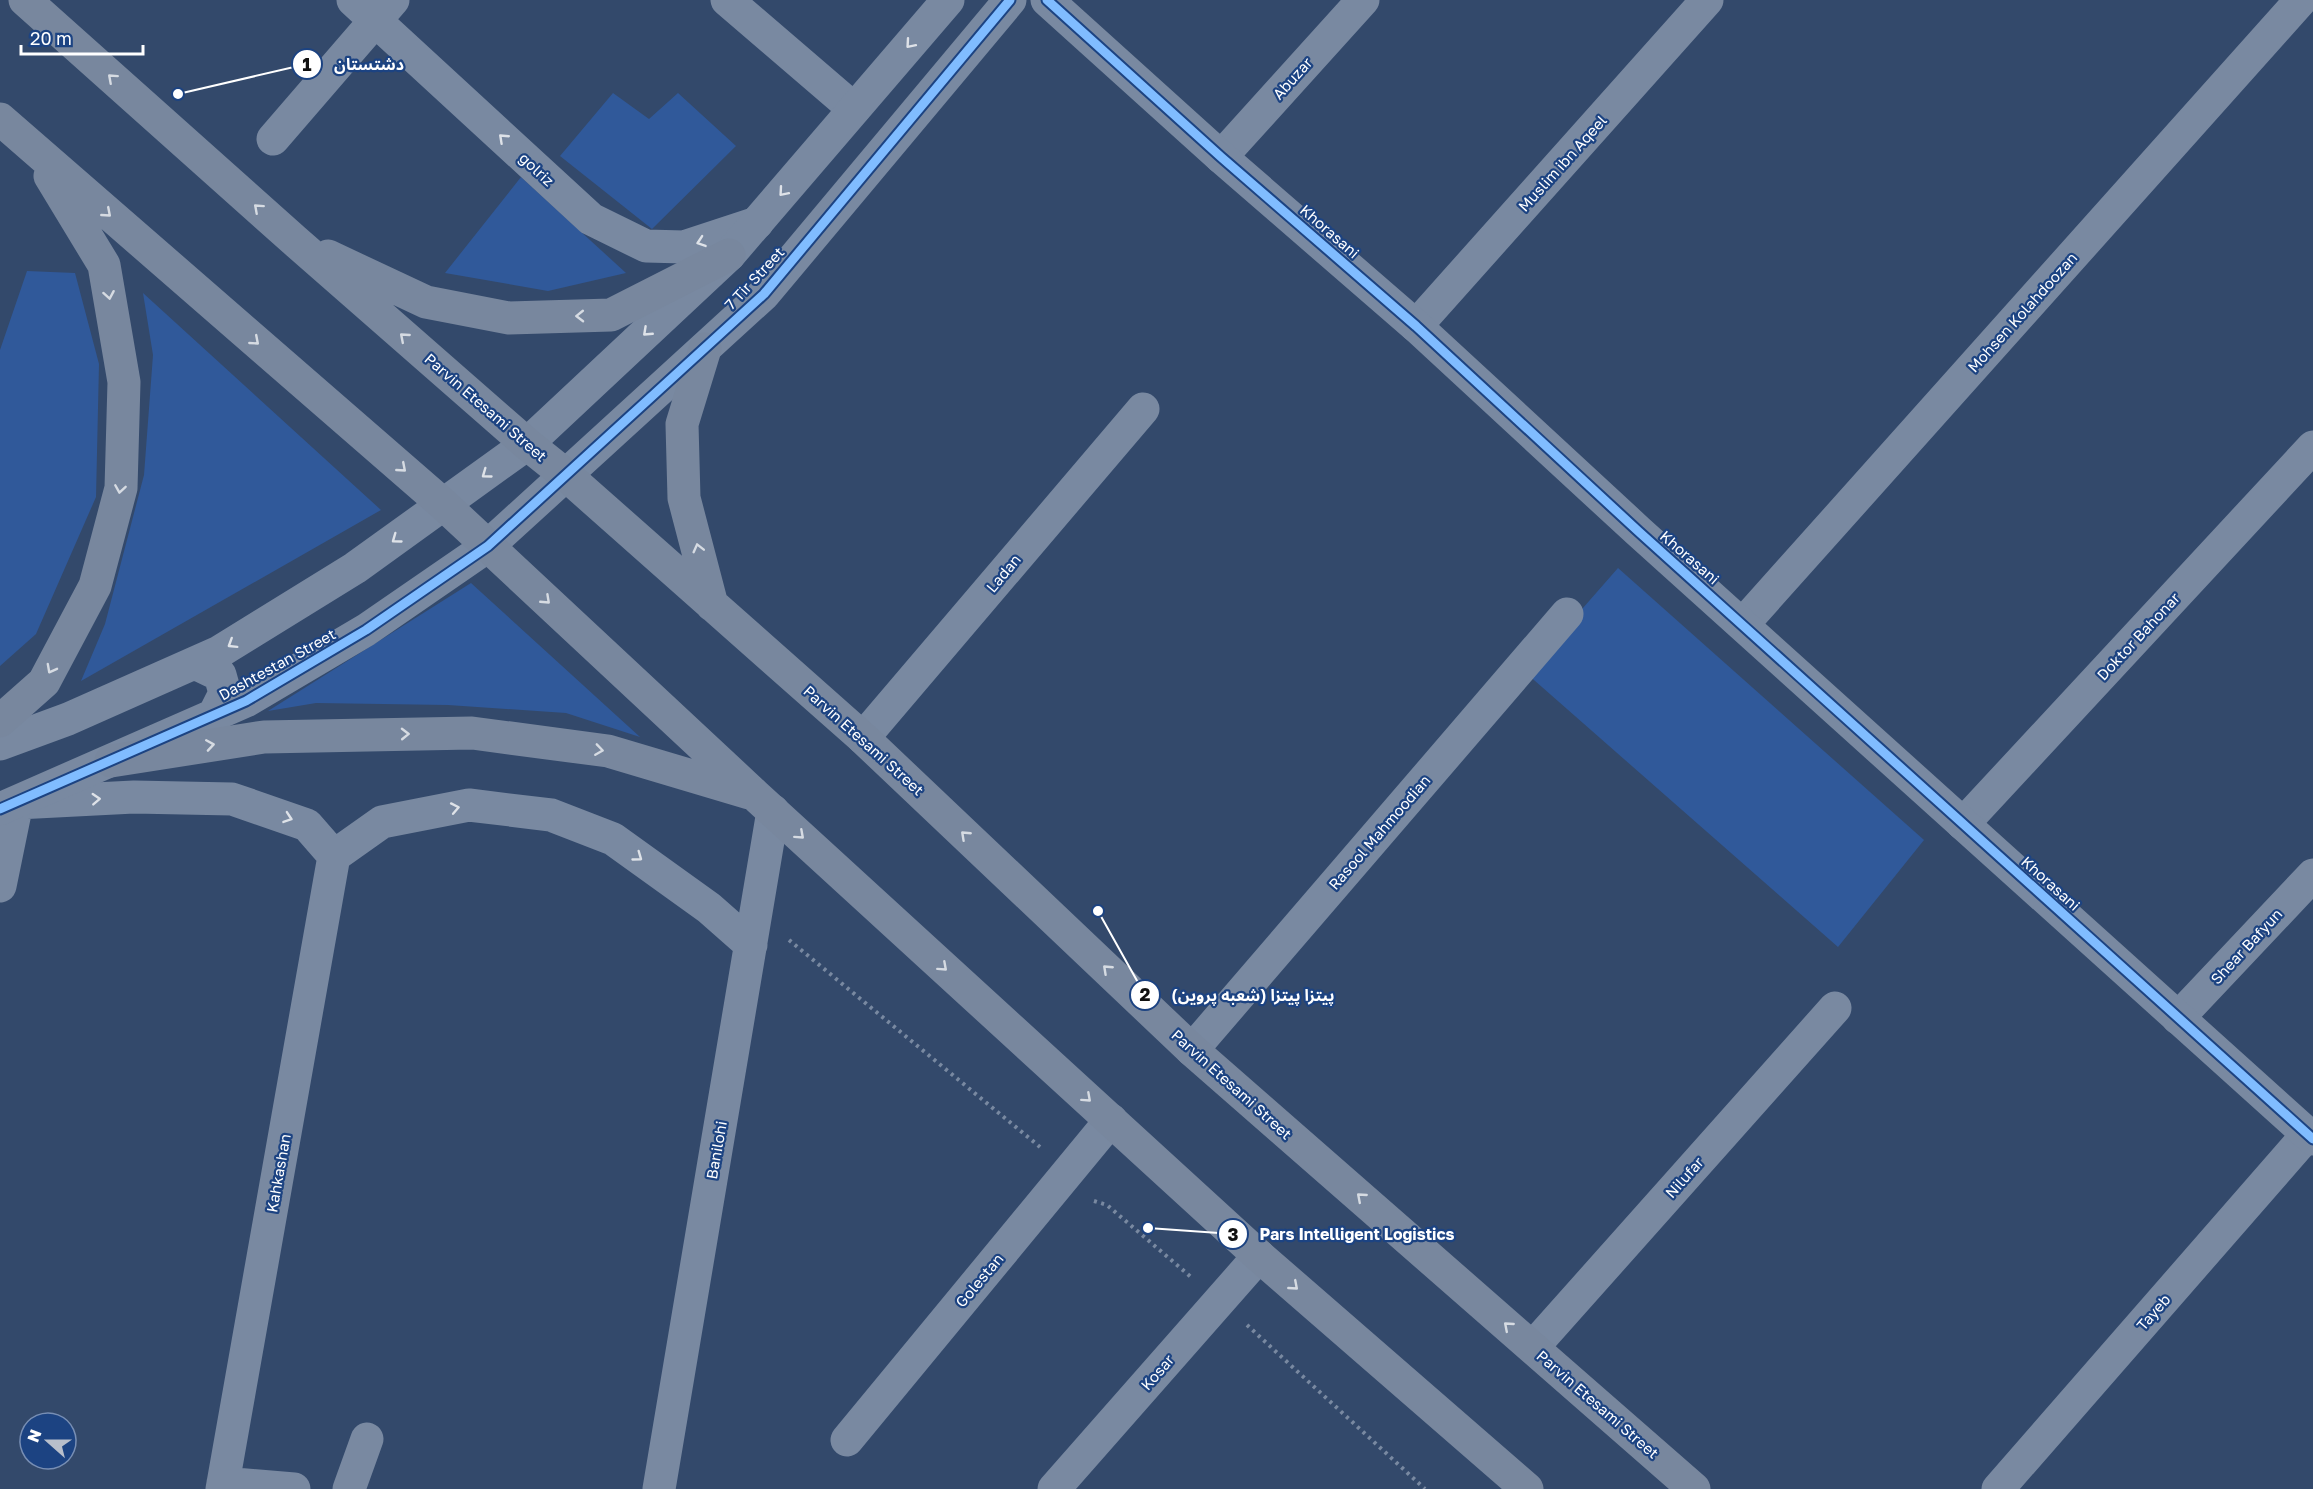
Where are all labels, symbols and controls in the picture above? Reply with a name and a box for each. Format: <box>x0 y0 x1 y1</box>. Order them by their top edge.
scale bar <box>21 18 142 56</box>
text: 20 m <box>30 27 72 49</box>
one-way arrow <box>906 37 917 48</box>
callout: دشتستان <box>292 47 415 81</box>
text: 1 <box>302 53 312 75</box>
street label: Abuzar <box>1268 53 1316 103</box>
text: دشتستان <box>334 54 404 74</box>
one-way arrow <box>109 74 119 85</box>
street label: Muslim ibn Aqeel <box>1514 111 1610 215</box>
one-way arrow <box>499 134 510 145</box>
street label: golriz <box>516 149 558 190</box>
one-way arrow <box>779 185 790 196</box>
street label: Khorasani <box>1297 200 1363 262</box>
one-way arrow <box>254 204 265 215</box>
one-way arrow <box>100 206 111 217</box>
one-way arrow <box>696 234 707 247</box>
street label: 7 Tir Street <box>720 243 788 313</box>
street label: Mohsen Kolahdoozan <box>1963 248 2081 376</box>
one-way arrow <box>103 290 115 300</box>
one-way arrow <box>575 310 584 322</box>
one-way arrow <box>643 325 654 336</box>
one-way arrow <box>400 333 411 344</box>
one-way arrow <box>248 334 259 345</box>
street label: Parvin Etesami Street <box>421 349 551 465</box>
one-way arrow <box>395 461 406 472</box>
one-way arrow <box>481 467 492 478</box>
one-way arrow <box>114 483 127 493</box>
street label: Khorasani <box>1657 526 1723 588</box>
one-way arrow <box>392 532 403 543</box>
one-way arrow <box>692 544 705 554</box>
street label: Ladan <box>982 550 1024 596</box>
street label: Doktor Bahonar <box>2093 588 2183 684</box>
one-way arrow <box>539 593 550 604</box>
street label: Dashtestan Street <box>216 624 338 704</box>
one-way arrow <box>228 636 239 647</box>
one-way arrow <box>47 663 58 674</box>
street label: Parvin Etesami Street <box>800 681 928 799</box>
one-way arrow <box>400 728 409 740</box>
one-way arrow <box>205 739 215 752</box>
one-way arrow <box>594 743 603 755</box>
street label: Rasool Mahmoodian <box>1324 771 1434 893</box>
one-way arrow <box>92 793 101 806</box>
one-way arrow <box>449 802 459 815</box>
one-way arrow <box>282 811 293 824</box>
one-way arrow <box>793 828 803 839</box>
one-way arrow <box>962 831 972 842</box>
one-way arrow <box>632 850 643 861</box>
street label: Khorasani <box>2018 852 2084 914</box>
street label: Shear Bafyun <box>2206 905 2286 987</box>
one-way arrow <box>936 959 947 970</box>
one-way arrow <box>1103 965 1114 976</box>
callout: پیتزا پیتزا (شعبه پروین) <box>1130 978 1346 1012</box>
text: 2 <box>1140 983 1151 1005</box>
text: پیتزا پیتزا (شعبه پروین) <box>1172 985 1334 1006</box>
street label: Parvin Etesami Street <box>1168 1025 1296 1143</box>
one-way arrow <box>1081 1091 1091 1102</box>
street label: Banilohi <box>702 1120 730 1180</box>
street label: Kahkashan <box>262 1132 294 1214</box>
street label: Nilufar <box>1661 1153 1707 1201</box>
one-way arrow <box>1357 1194 1368 1205</box>
callout: Pars Intelligent Logistics <box>1218 1217 1467 1251</box>
text: 3 <box>1228 1223 1239 1245</box>
text: Pars Intelligent Logistics <box>1259 1224 1455 1244</box>
street label: Golestan <box>951 1249 1007 1311</box>
one-way arrow <box>1287 1279 1298 1290</box>
street label: Tayeb <box>2132 1290 2174 1334</box>
one-way arrow <box>1504 1322 1515 1333</box>
street label: Parvin Etesami Street <box>1533 1346 1663 1462</box>
street label: Kosar <box>1137 1350 1177 1393</box>
north arrow <box>18 1411 78 1471</box>
text: N <box>22 1426 46 1445</box>

